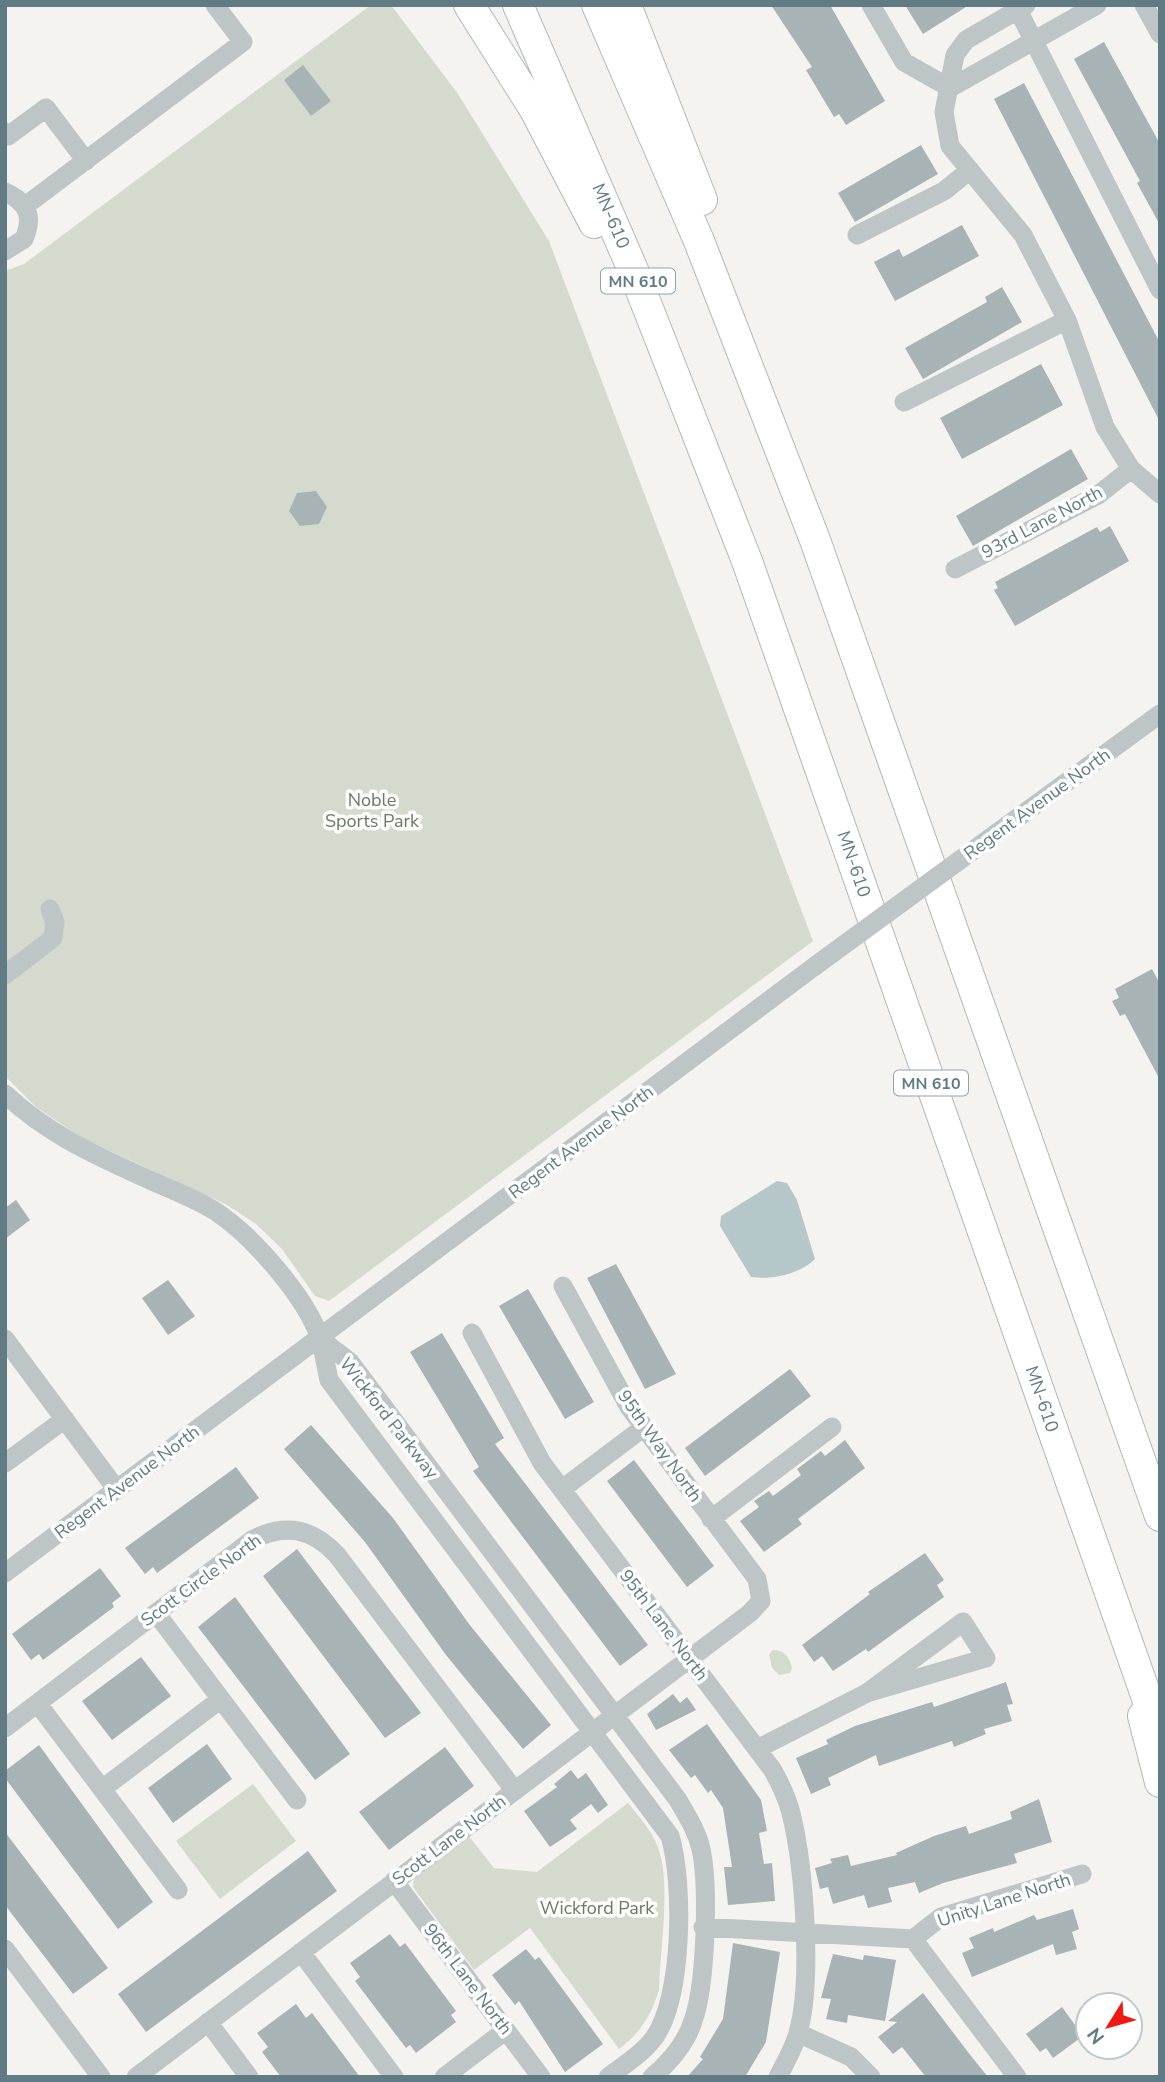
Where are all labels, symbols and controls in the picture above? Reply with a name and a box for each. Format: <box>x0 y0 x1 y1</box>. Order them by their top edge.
street label: MN-610 <box>587 180 635 252</box>
road number: MN 610 <box>601 268 675 294</box>
street label: 93rd Lane North <box>977 480 1107 564</box>
street label: Regent Avenue North <box>959 743 1115 865</box>
park label: Noble Sports Park <box>325 788 420 833</box>
street label: MN-610 <box>831 828 877 900</box>
road number: MN 610 <box>894 1070 968 1096</box>
street label: Regent Avenue North <box>504 1080 658 1204</box>
street label: Wickford Parkway <box>334 1352 444 1484</box>
street label: MN-610 <box>1019 1363 1065 1435</box>
street label: 95th Way North <box>612 1385 708 1507</box>
street label: Regent Avenue North <box>50 1420 204 1544</box>
street label: Scott Circle North <box>136 1528 266 1632</box>
street label: 95th Lane North <box>614 1565 714 1685</box>
street label: Scott Lane North <box>387 1789 511 1891</box>
street label: Unity Lane North <box>935 1867 1073 1933</box>
park label: Wickford Park <box>540 1896 655 1920</box>
street label: 96th Lane North <box>418 1919 518 2039</box>
north arrow <box>1074 1991 1144 2061</box>
text: N <box>1082 2022 1111 2049</box>

